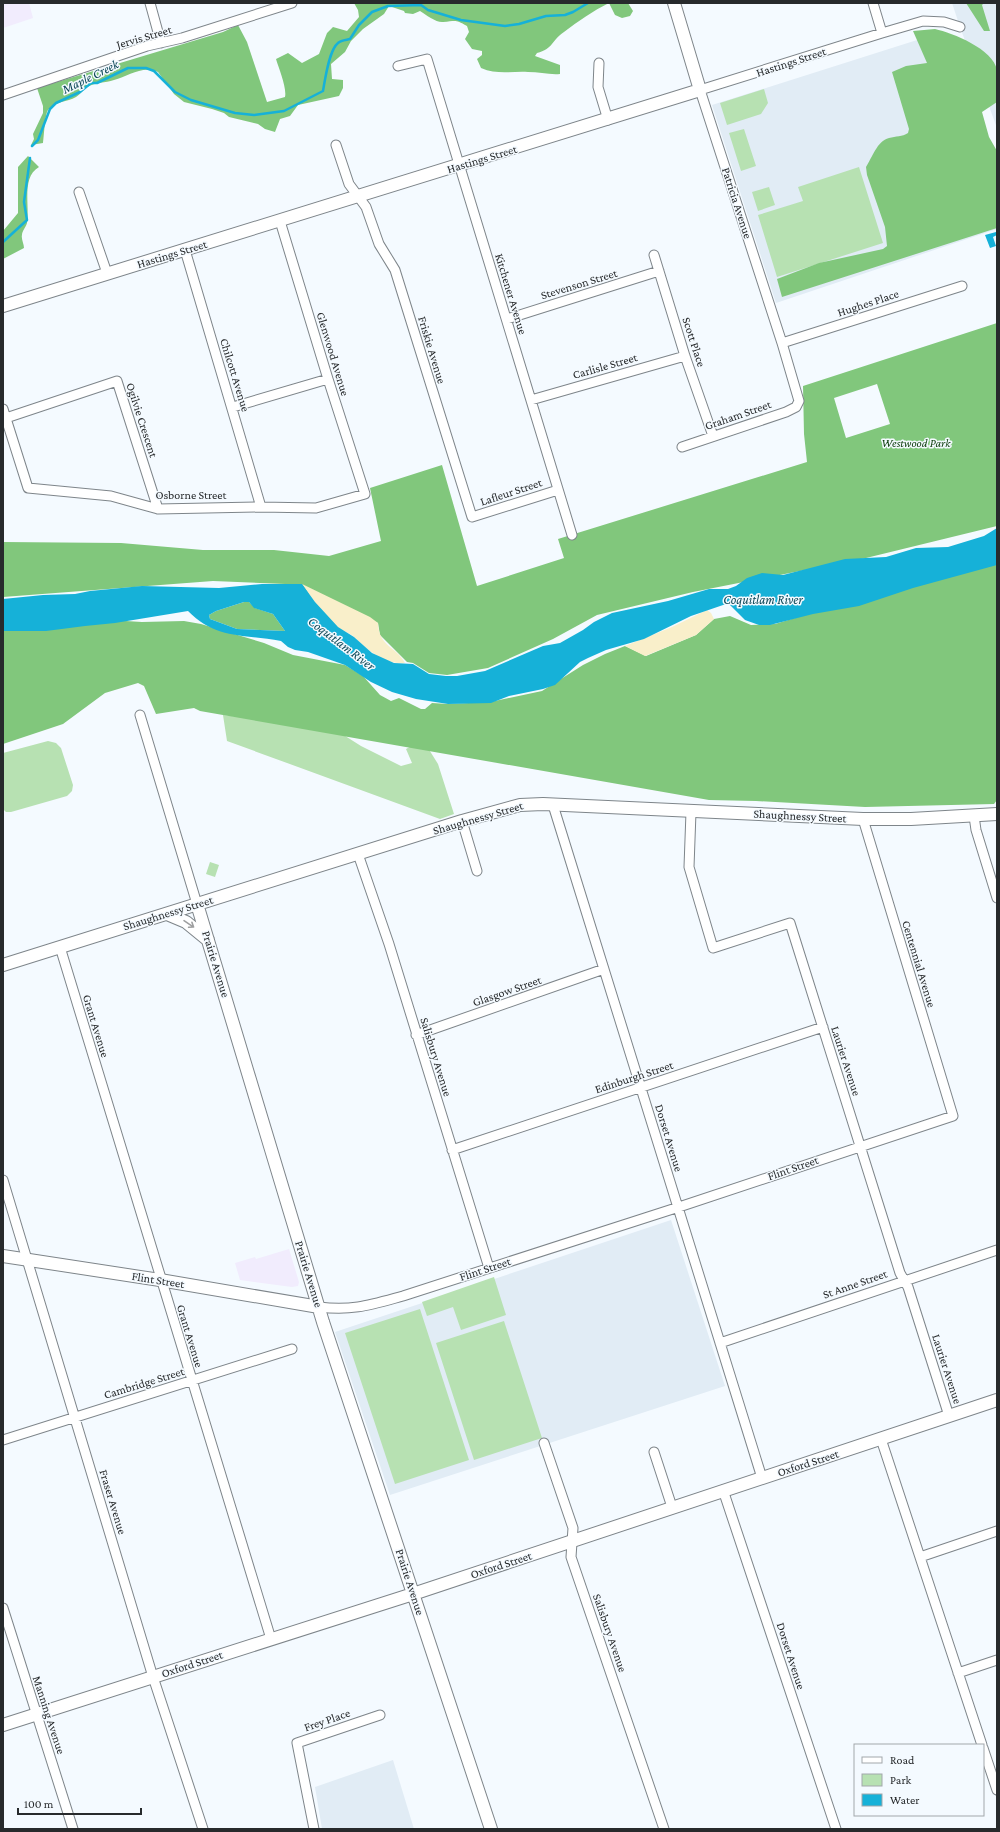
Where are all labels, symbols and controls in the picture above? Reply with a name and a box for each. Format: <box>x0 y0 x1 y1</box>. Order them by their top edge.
street label: Jervis Street <box>114 22 174 52</box>
street label: Hastings Street <box>754 44 829 80</box>
water label: Maple Creek <box>59 56 122 97</box>
street label: Hastings Street <box>445 141 520 176</box>
street label: Patricia Avenue <box>719 166 755 240</box>
street label: Hastings Street <box>135 236 210 271</box>
street label: Kitchener Avenue <box>492 252 530 336</box>
street label: Stevenson Street <box>539 265 620 302</box>
street label: Hughes Place <box>836 287 900 319</box>
street label: Glenwood Avenue <box>314 310 352 398</box>
street label: Friskie Avenue <box>415 315 449 385</box>
street label: Scott Place <box>679 315 709 369</box>
street label: Chilcott Avenue <box>217 337 253 413</box>
street label: Carlisle Street <box>571 350 640 382</box>
street label: Ogilvie Crescent <box>123 381 161 460</box>
street label: Graham Street <box>703 397 774 433</box>
park label: Westwood Park <box>882 436 951 450</box>
street label: Lafleur Street <box>478 475 545 509</box>
street label: Osborne Street <box>155 488 228 502</box>
water label: Coquitlam River <box>723 592 803 607</box>
water label: Coquitlam River <box>305 613 378 674</box>
street label: Shaughnessy Street <box>431 798 526 838</box>
street label: Shaughnessy Street <box>753 807 848 825</box>
street label: Shaughnessy Street <box>121 892 216 933</box>
street label: Centennial Avenue <box>899 919 939 1009</box>
one-way arrow <box>183 921 195 929</box>
street label: Prairie Avenue <box>199 929 233 999</box>
street label: Glasgow Street <box>471 972 544 1009</box>
street label: Grant Avenue <box>80 993 112 1059</box>
street label: Salisbury Avenue <box>417 1016 455 1098</box>
street label: Laurier Avenue <box>828 1024 864 1098</box>
street label: Edinburgh Street <box>593 1057 676 1096</box>
street label: Dorset Avenue <box>652 1103 686 1173</box>
street label: Flint Street <box>766 1152 821 1183</box>
street label: Prairie Avenue <box>292 1239 326 1309</box>
street label: Flint Street <box>458 1254 513 1284</box>
street label: St Anne Street <box>821 1266 890 1302</box>
street label: Flint Street <box>131 1269 186 1291</box>
street label: Grant Avenue <box>174 1303 206 1369</box>
street label: Laurier Avenue <box>929 1332 965 1406</box>
street label: Cambridge Street <box>102 1364 187 1402</box>
street label: Oxford Street <box>775 1446 841 1480</box>
street label: Fraser Avenue <box>96 1468 130 1536</box>
street label: Prairie Avenue <box>393 1547 427 1617</box>
street label: Oxford Street <box>468 1548 534 1582</box>
street label: Salisbury Avenue <box>590 1592 630 1674</box>
street label: Dorset Avenue <box>774 1621 808 1691</box>
street label: Oxford Street <box>159 1647 225 1681</box>
street label: Manning Avenue <box>30 1674 68 1756</box>
street label: Frey Place <box>302 1706 352 1734</box>
legend <box>854 1744 984 1816</box>
text: Road <box>890 1753 915 1767</box>
text: Park <box>890 1773 912 1787</box>
scale bar <box>18 1790 141 1816</box>
text: Water <box>890 1793 920 1807</box>
text: 100 m <box>24 1797 54 1811</box>

